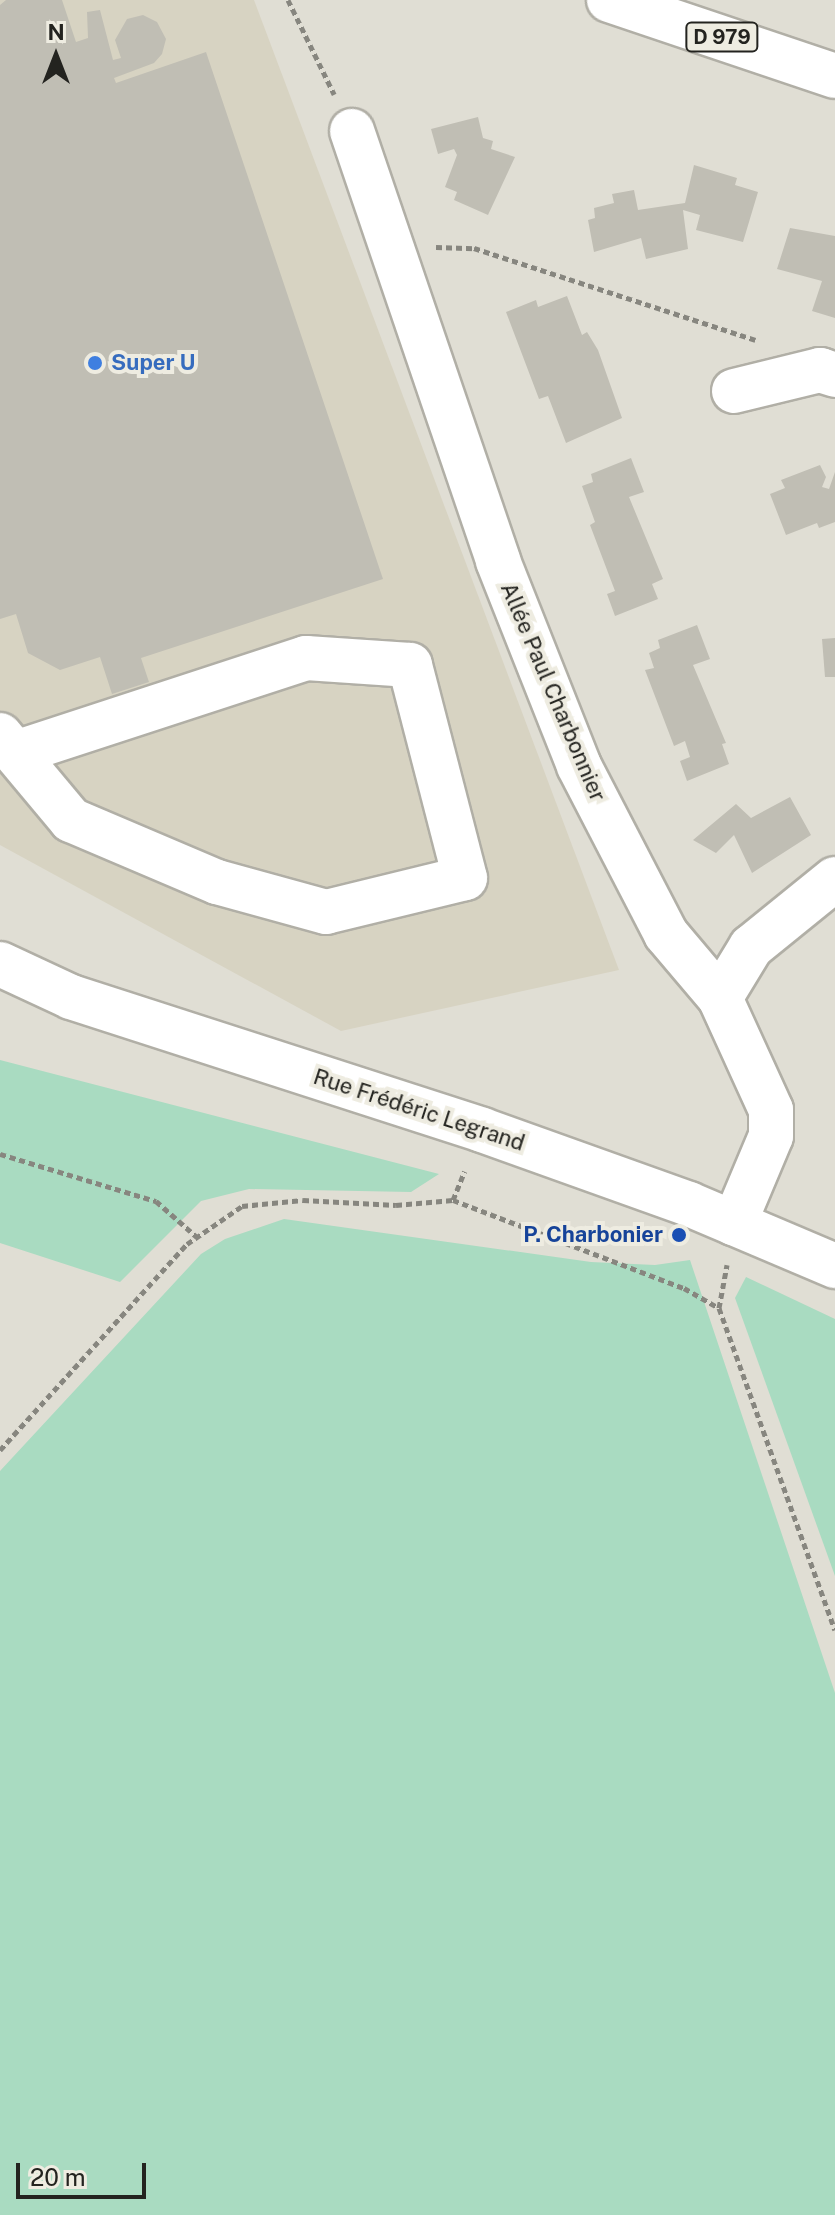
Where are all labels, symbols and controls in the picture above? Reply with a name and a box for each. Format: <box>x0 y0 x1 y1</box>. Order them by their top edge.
north arrow <box>16 16 96 96</box>
text: N <box>47 19 65 45</box>
road number: D 979 <box>684 21 760 53</box>
place label: Super U <box>111 350 195 376</box>
marker: Super U <box>86 354 104 372</box>
street label: Allée Paul Charbonnier <box>495 579 611 805</box>
street label: Rue Frédéric Legrand <box>310 1063 528 1157</box>
place label: P. Charbonier <box>523 1222 663 1248</box>
marker: P. Charbonier <box>670 1226 688 1244</box>
scale bar <box>20 2147 150 2197</box>
text: 20 m <box>30 2163 86 2191</box>

